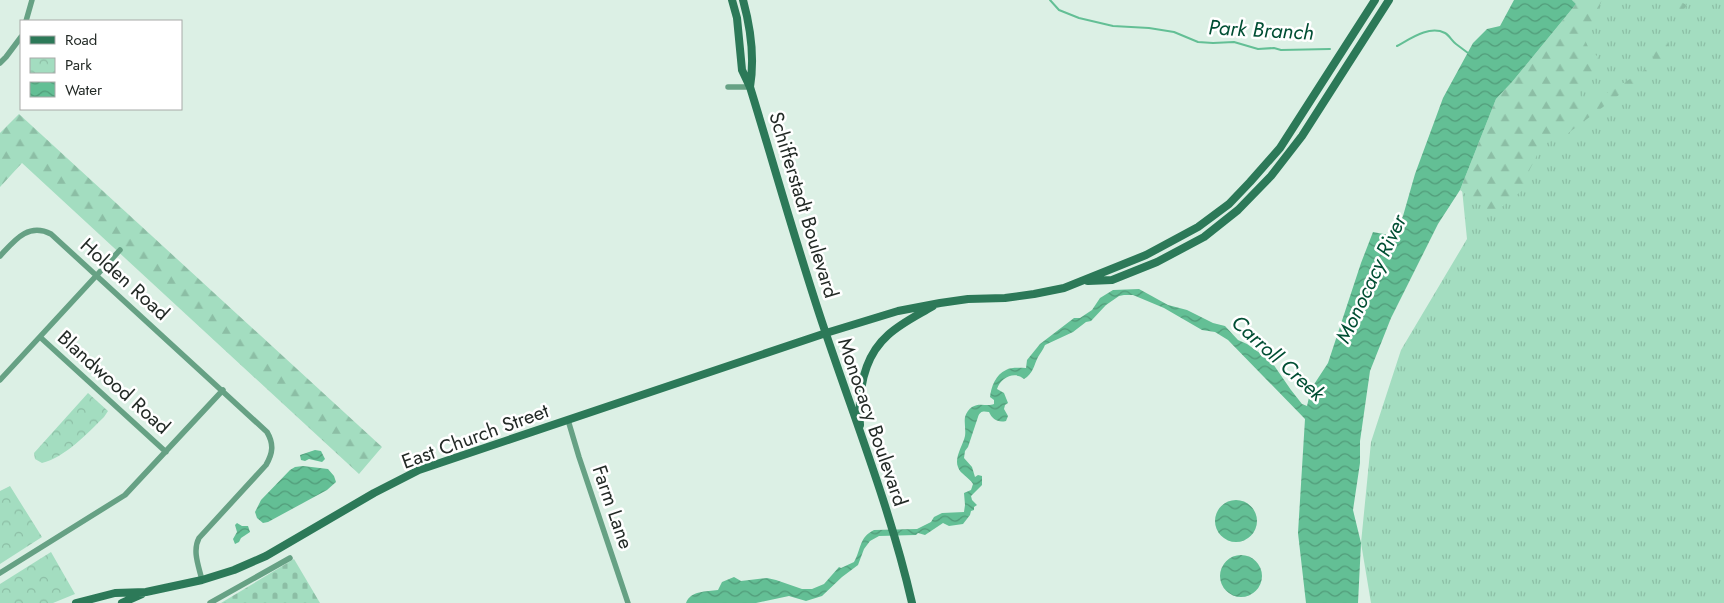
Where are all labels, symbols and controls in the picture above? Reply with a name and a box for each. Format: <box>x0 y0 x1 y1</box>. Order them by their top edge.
water label: Park Branch <box>1208 12 1314 48</box>
legend <box>20 20 182 110</box>
text: Road <box>65 29 97 51</box>
text: Park <box>65 54 92 76</box>
text: Water <box>65 79 103 101</box>
street label: Schifferstadt Boulevard <box>761 108 846 302</box>
water label: Monocacy River <box>1328 209 1414 348</box>
street label: Holden Road <box>74 231 176 327</box>
water label: Carroll Creek <box>1225 308 1332 409</box>
street label: Blandwood Road <box>51 324 176 441</box>
street label: Monocacy Boulevard <box>830 334 915 510</box>
street label: East Church Street <box>398 396 553 477</box>
street label: Farm Lane <box>585 461 640 553</box>

